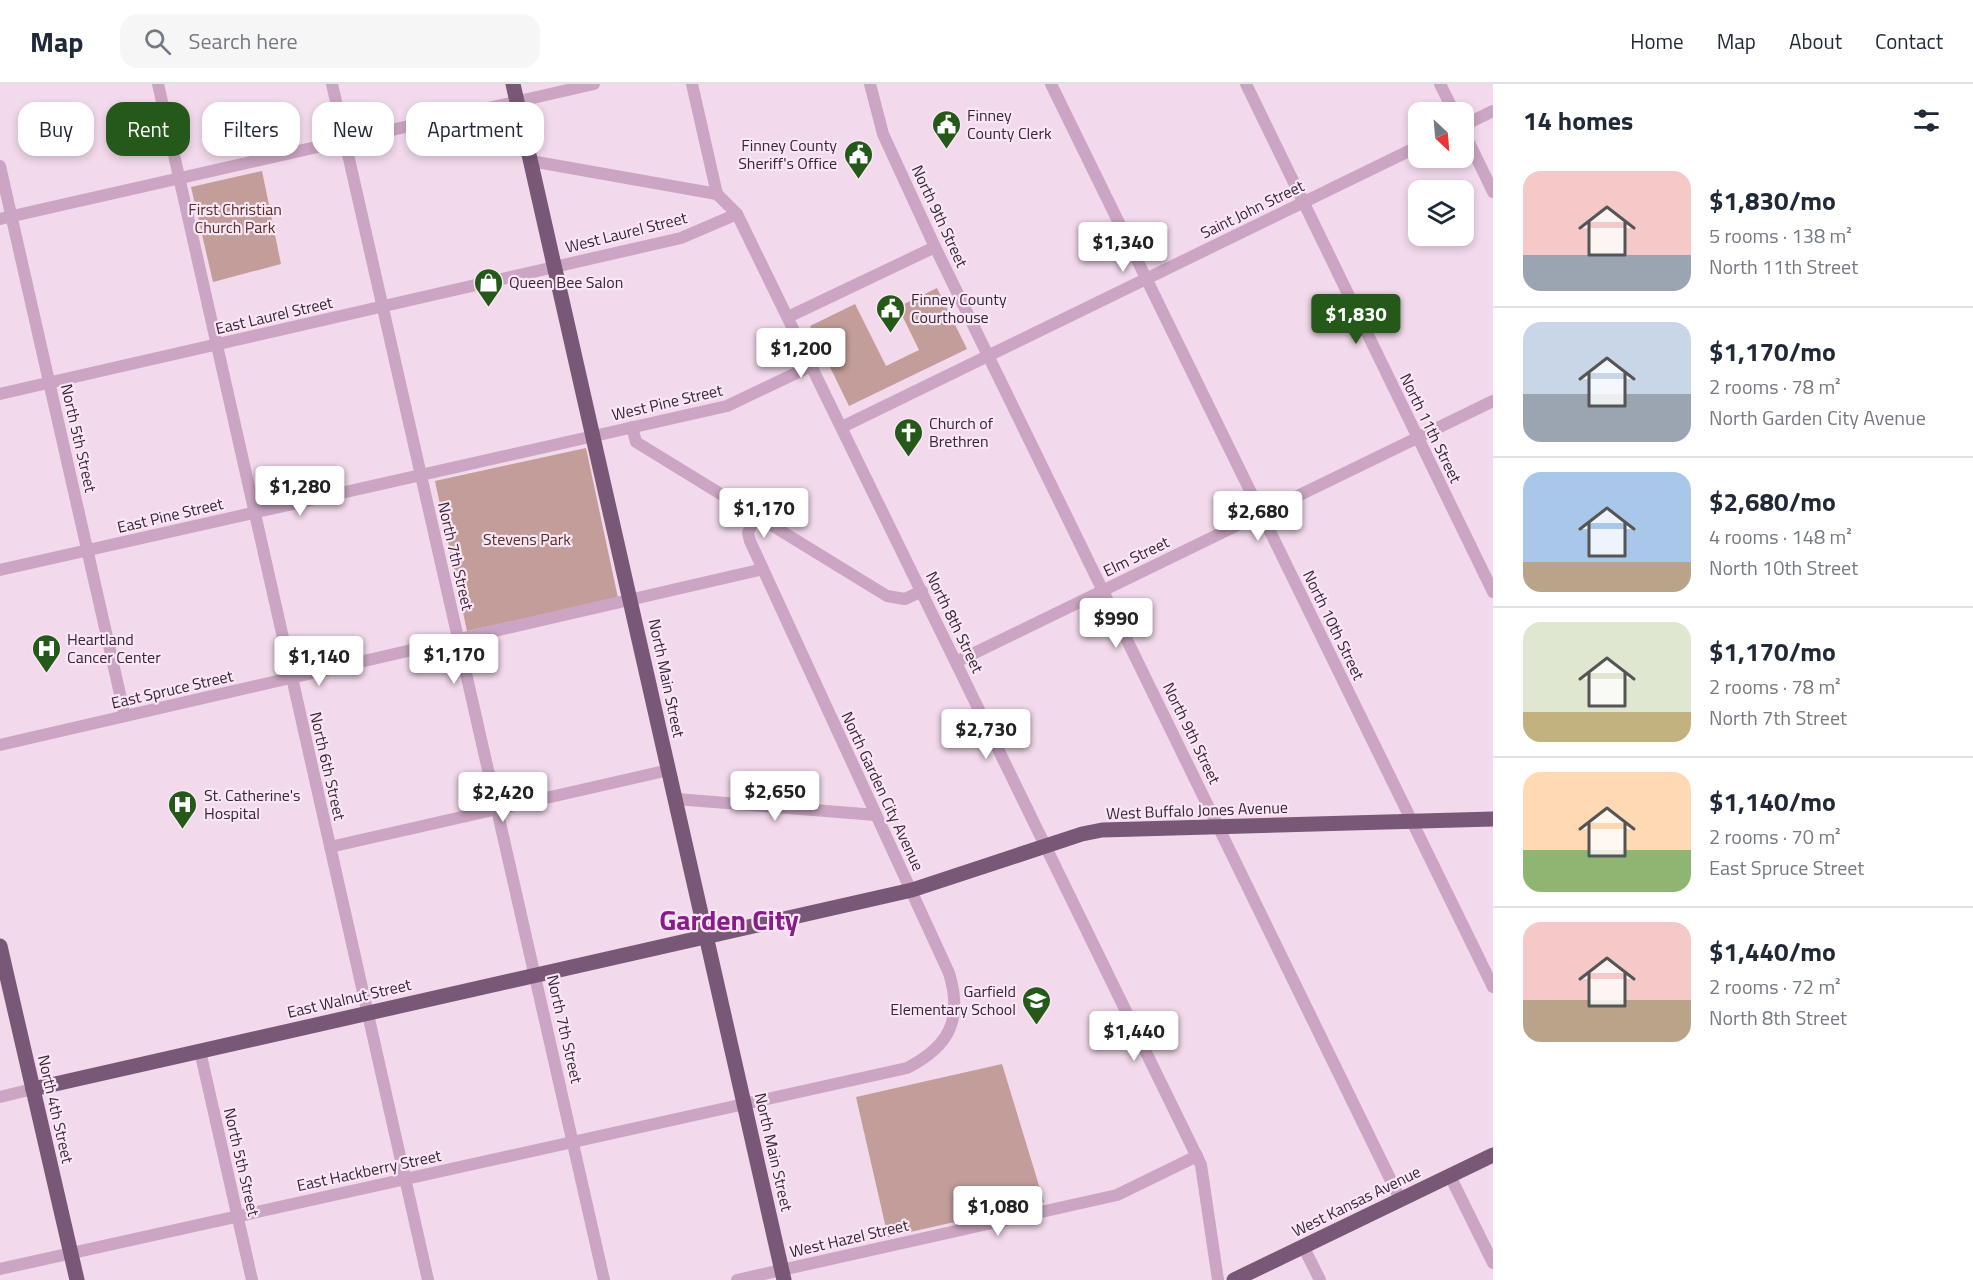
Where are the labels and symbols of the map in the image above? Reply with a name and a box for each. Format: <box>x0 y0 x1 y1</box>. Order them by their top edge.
north arrow <box>1408 102 1474 168</box>
place label: Finney County Clerk <box>967 103 1052 145</box>
public building icon: Finney County Clerk <box>930 108 962 150</box>
place label: Finney County Sheriff's Office <box>738 133 837 175</box>
public building icon: Finney County Sheriff's Office <box>842 138 874 180</box>
street label: North 9th Street <box>906 161 974 271</box>
street label: Saint John Street <box>1196 173 1308 245</box>
park label: First Christian Church Park <box>188 197 282 239</box>
street label: West Laurel Street <box>563 205 690 259</box>
pin: $1,340 <box>1074 222 1172 273</box>
shop icon: Queen Bee Salon <box>472 266 504 308</box>
place label: Queen Bee Salon <box>509 270 623 294</box>
place label: Finney County Courthouse <box>911 287 1007 329</box>
street label: East Laurel Street <box>213 290 335 340</box>
public building icon: Finney County Courthouse <box>874 292 906 334</box>
pin: $1,830 <box>1307 294 1405 345</box>
pin: $1,200 <box>752 328 850 379</box>
street label: North 11th Street <box>1394 369 1468 487</box>
street label: West Pine Street <box>609 378 725 426</box>
street label: North 5th Street <box>55 382 103 495</box>
place label: Church of Brethren <box>929 411 994 453</box>
church icon: Church of Brethren <box>892 416 924 458</box>
pin: $1,280 <box>251 466 349 517</box>
pin: $1,170 <box>715 488 813 539</box>
street label: East Pine Street <box>115 491 226 539</box>
pin: $2,680 <box>1209 491 1307 542</box>
street label: North 7th Street <box>432 500 480 613</box>
park label: Stevens Park <box>483 527 571 551</box>
street label: Elm Street <box>1099 530 1173 582</box>
street label: North 10th Street <box>1297 566 1371 684</box>
street label: North 8th Street <box>920 567 990 677</box>
pin: $990 <box>1080 598 1152 649</box>
street label: North Main Street <box>643 616 691 740</box>
place label: Heartland Cancer Center <box>67 627 161 669</box>
hospital icon: Heartland Cancer Center <box>30 632 62 674</box>
pin: $1,170 <box>405 634 503 685</box>
pin: $1,140 <box>270 636 368 687</box>
street label: East Spruce Street <box>109 663 236 715</box>
street label: North 9th Street <box>1157 678 1227 788</box>
street label: North Garden City Avenue <box>835 707 931 875</box>
pin: $2,730 <box>937 709 1035 760</box>
street label: North 6th Street <box>304 710 352 823</box>
pin: $2,650 <box>726 771 824 822</box>
pin: $2,420 <box>454 772 552 823</box>
place label: St. Catherine's Hospital <box>204 783 300 825</box>
hospital icon: St. Catherine's Hospital <box>167 788 199 830</box>
street label: West Buffalo Jones Avenue <box>1106 795 1288 825</box>
district label: Garden City <box>659 898 799 941</box>
street label: East Walnut Street <box>285 972 414 1024</box>
street label: North 7th Street <box>541 973 589 1086</box>
place label: Garfield Elementary School <box>890 979 1016 1021</box>
school or university icon: Garfield Elementary School <box>1021 984 1053 1026</box>
pin: $1,440 <box>1085 1011 1183 1062</box>
street label: North 4th Street <box>32 1053 80 1166</box>
street label: North Main Street <box>749 1090 799 1214</box>
street label: North 5th Street <box>218 1106 266 1219</box>
street label: East Hackberry Street <box>295 1143 444 1197</box>
street label: West Kansas Avenue <box>1288 1159 1424 1243</box>
pin: $1,080 <box>949 1186 1047 1237</box>
street label: West Hazel Street <box>787 1213 911 1263</box>

